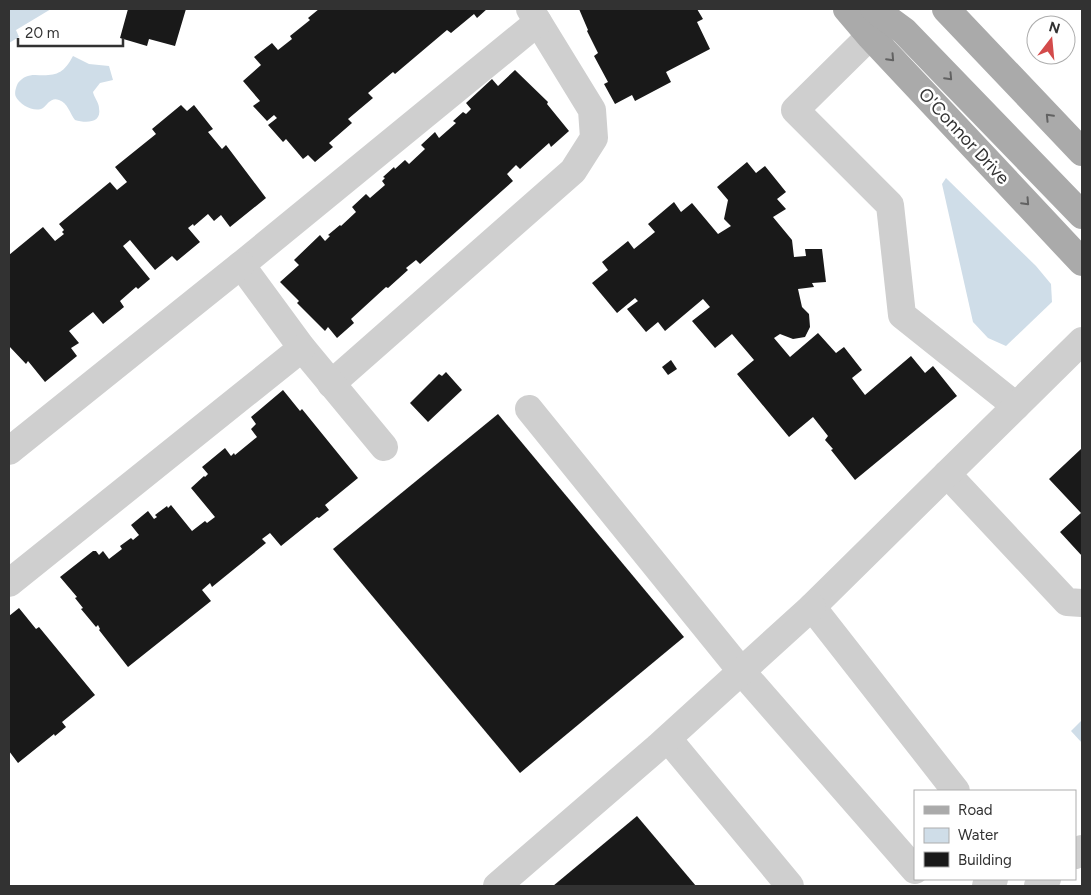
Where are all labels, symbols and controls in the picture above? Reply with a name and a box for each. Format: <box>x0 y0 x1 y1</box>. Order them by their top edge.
scale bar <box>18 15 122 47</box>
north arrow <box>1026 15 1076 65</box>
text: N <box>1047 18 1062 38</box>
text: 20 m <box>25 24 59 42</box>
one-way arrow <box>885 52 894 61</box>
one-way arrow <box>943 71 952 80</box>
street label: O'Connor Drive <box>914 83 1014 189</box>
one-way arrow <box>1046 113 1055 122</box>
one-way arrow <box>1020 197 1029 206</box>
legend <box>914 790 1076 880</box>
text: Road <box>958 801 993 819</box>
text: Water <box>958 826 998 844</box>
text: Building <box>958 851 1012 869</box>

